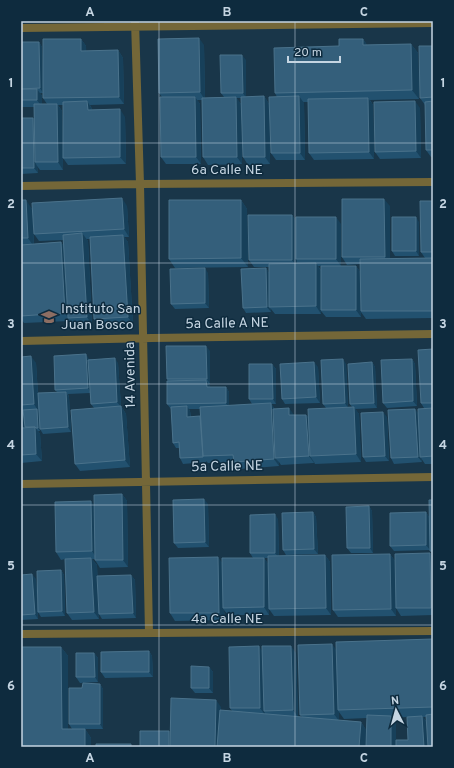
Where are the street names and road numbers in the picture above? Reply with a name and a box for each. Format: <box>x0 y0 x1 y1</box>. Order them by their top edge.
street label: 6a Calle NE <box>191 162 263 179</box>
street label: 5a Calle A NE <box>185 315 269 333</box>
street label: 14 Avenida <box>122 342 140 408</box>
street label: 5a Calle NE <box>191 458 263 476</box>
street label: 4a Calle NE <box>191 611 263 628</box>

